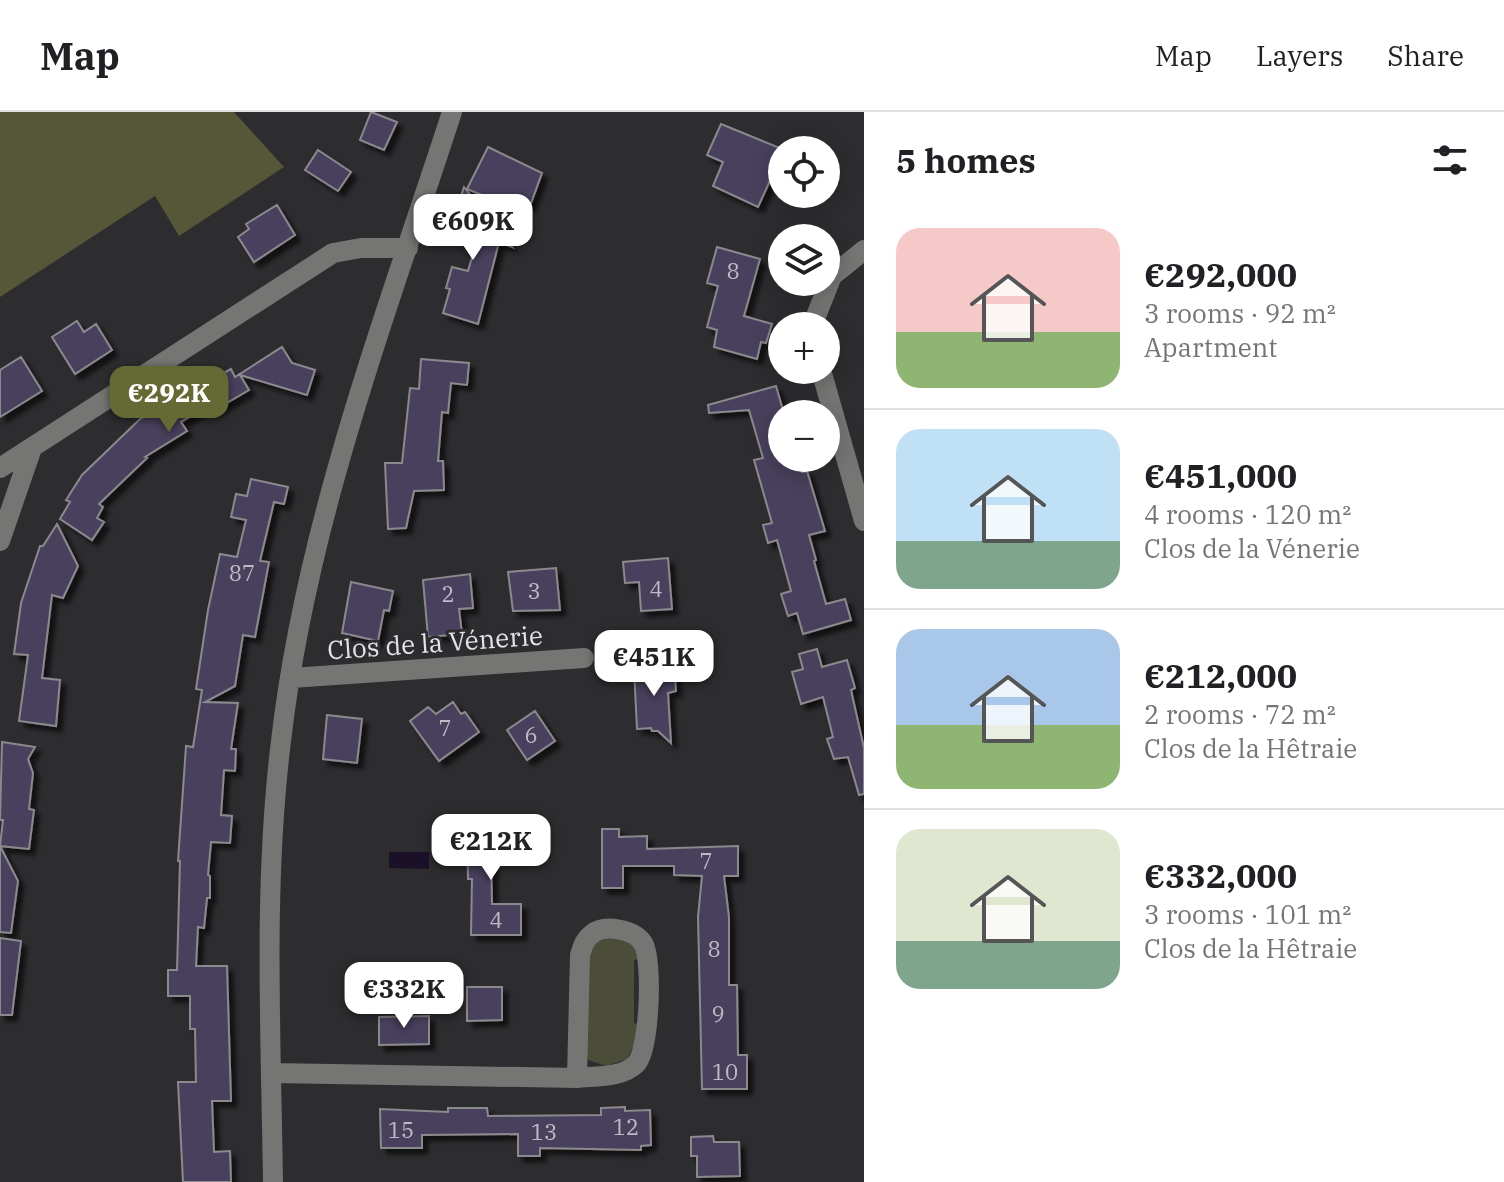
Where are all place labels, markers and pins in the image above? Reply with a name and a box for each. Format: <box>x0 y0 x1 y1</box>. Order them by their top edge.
pin: €609K <box>417 194 529 262</box>
pin: €292K <box>113 366 225 434</box>
pin: €451K <box>598 630 710 698</box>
pin: €212K <box>435 814 547 882</box>
pin: €332K <box>348 962 460 1030</box>

